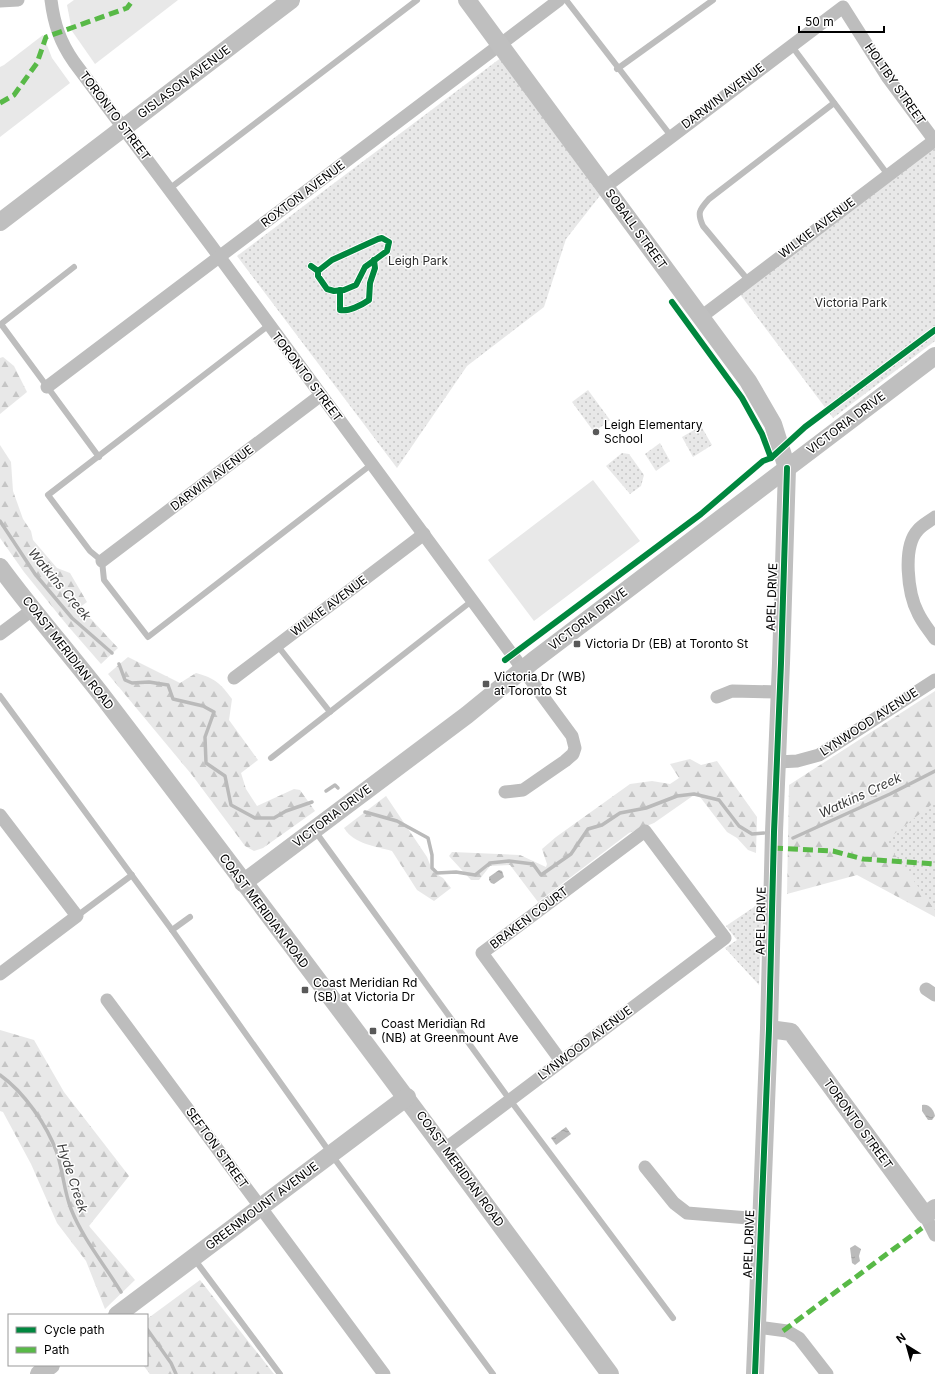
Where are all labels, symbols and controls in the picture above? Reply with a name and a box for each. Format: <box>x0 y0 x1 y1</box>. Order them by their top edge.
scale bar <box>799 8 884 34</box>
text: 50 m <box>805 14 834 29</box>
street label: HOLTBY STREET <box>862 40 929 128</box>
street label: GISLASON AVENUE <box>134 42 233 121</box>
street label: DARWIN AVENUE <box>678 60 767 132</box>
street label: TORONTO STREET <box>77 68 154 163</box>
street label: ROXTON AVENUE <box>258 157 348 230</box>
street label: SOBALL STREET <box>602 186 671 272</box>
street label: WILKIE AVENUE <box>776 194 858 261</box>
park label: Leigh Park <box>388 253 449 268</box>
park label: Victoria Park <box>815 295 888 310</box>
street label: TORONTO STREET <box>269 329 346 424</box>
street label: VICTORIA DRIVE <box>803 388 888 457</box>
place label: Leigh Elementary School <box>604 417 703 446</box>
marker: Leigh Elementary School <box>591 427 601 437</box>
street label: DARWIN AVENUE <box>167 442 256 514</box>
water label: Watkins Creek <box>25 545 95 624</box>
street label: APEL DRIVE <box>763 563 780 631</box>
street label: WILKIE AVENUE <box>288 572 370 639</box>
street label: VICTORIA DRIVE <box>545 584 630 653</box>
street label: COAST MERIDIAN ROAD <box>19 593 117 712</box>
place label: Victoria Dr (EB) at Toronto St <box>585 636 748 651</box>
marker: Victoria Dr (EB) at Toronto St <box>572 639 582 649</box>
place label: Victoria Dr (WB) at Toronto St <box>494 669 586 698</box>
marker: Victoria Dr (WB) at Toronto St <box>481 679 491 689</box>
street label: LYNWOOD AVENUE <box>817 684 921 759</box>
water label: Watkins Creek <box>816 769 905 821</box>
street label: VICTORIA DRIVE <box>289 781 374 850</box>
street label: COAST MERIDIAN ROAD <box>216 850 312 971</box>
street label: BRAKEN COURT <box>487 883 571 952</box>
street label: APEL DRIVE <box>752 887 769 955</box>
place label: Coast Meridian Rd (SB) at Victoria Dr <box>313 975 417 1004</box>
marker: Coast Meridian Rd (SB) at Victoria Dr <box>300 985 310 995</box>
street label: LYNWOOD AVENUE <box>535 1002 635 1083</box>
place label: Coast Meridian Rd (NB) at Greenmount Ave <box>381 1016 519 1045</box>
marker: Coast Meridian Rd (NB) at Greenmount Ave <box>368 1026 378 1036</box>
street label: TORONTO STREET <box>821 1076 896 1172</box>
street label: SEFTON STREET <box>183 1104 252 1191</box>
street label: COAST MERIDIAN ROAD <box>413 1108 508 1230</box>
water label: Hyde Creek <box>54 1141 92 1216</box>
street label: GREENMOUNT AVENUE <box>202 1158 321 1253</box>
street label: APEL DRIVE <box>740 1210 757 1278</box>
legend <box>8 1314 148 1366</box>
text: Cycle path <box>44 1322 105 1337</box>
north arrow <box>887 1326 927 1366</box>
text: N <box>893 1330 909 1346</box>
text: Path <box>44 1342 69 1357</box>

